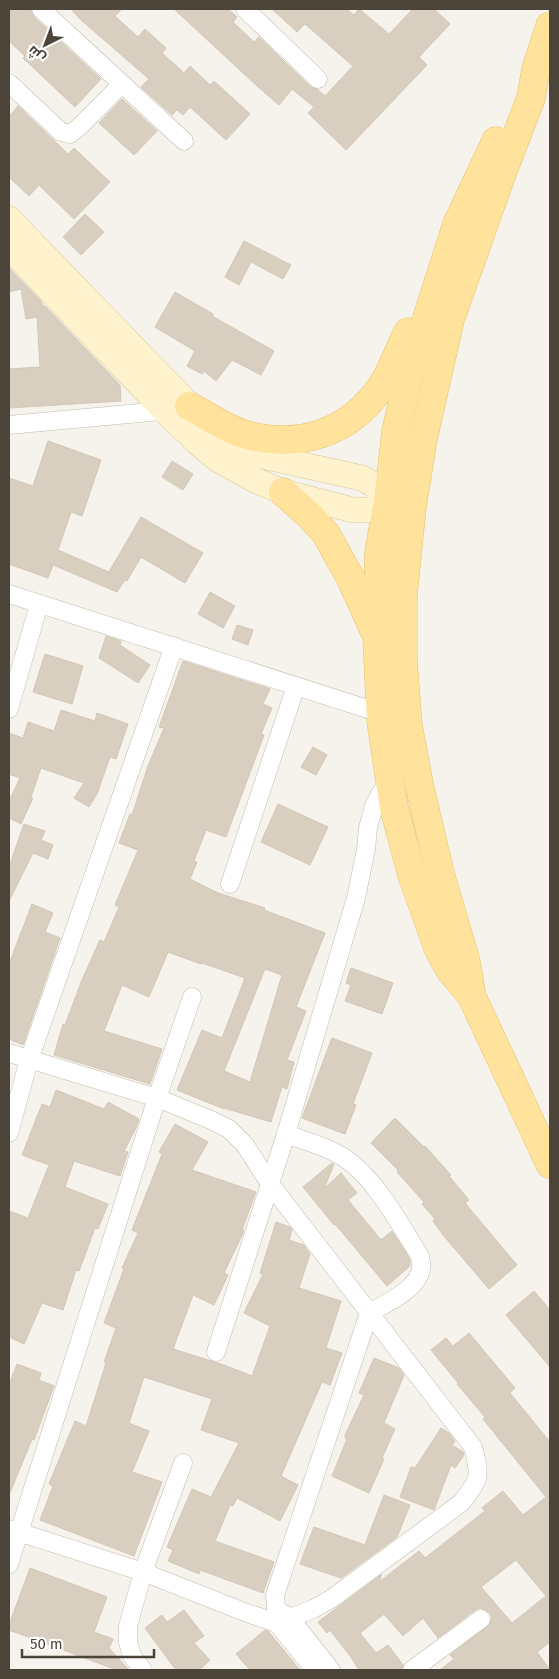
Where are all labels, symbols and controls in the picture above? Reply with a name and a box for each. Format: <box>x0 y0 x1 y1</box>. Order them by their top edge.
north arrow <box>20 20 70 70</box>
text: ش <box>24 42 49 67</box>
scale bar <box>22 1626 155 1658</box>
text: 50 m <box>30 1635 63 1653</box>

